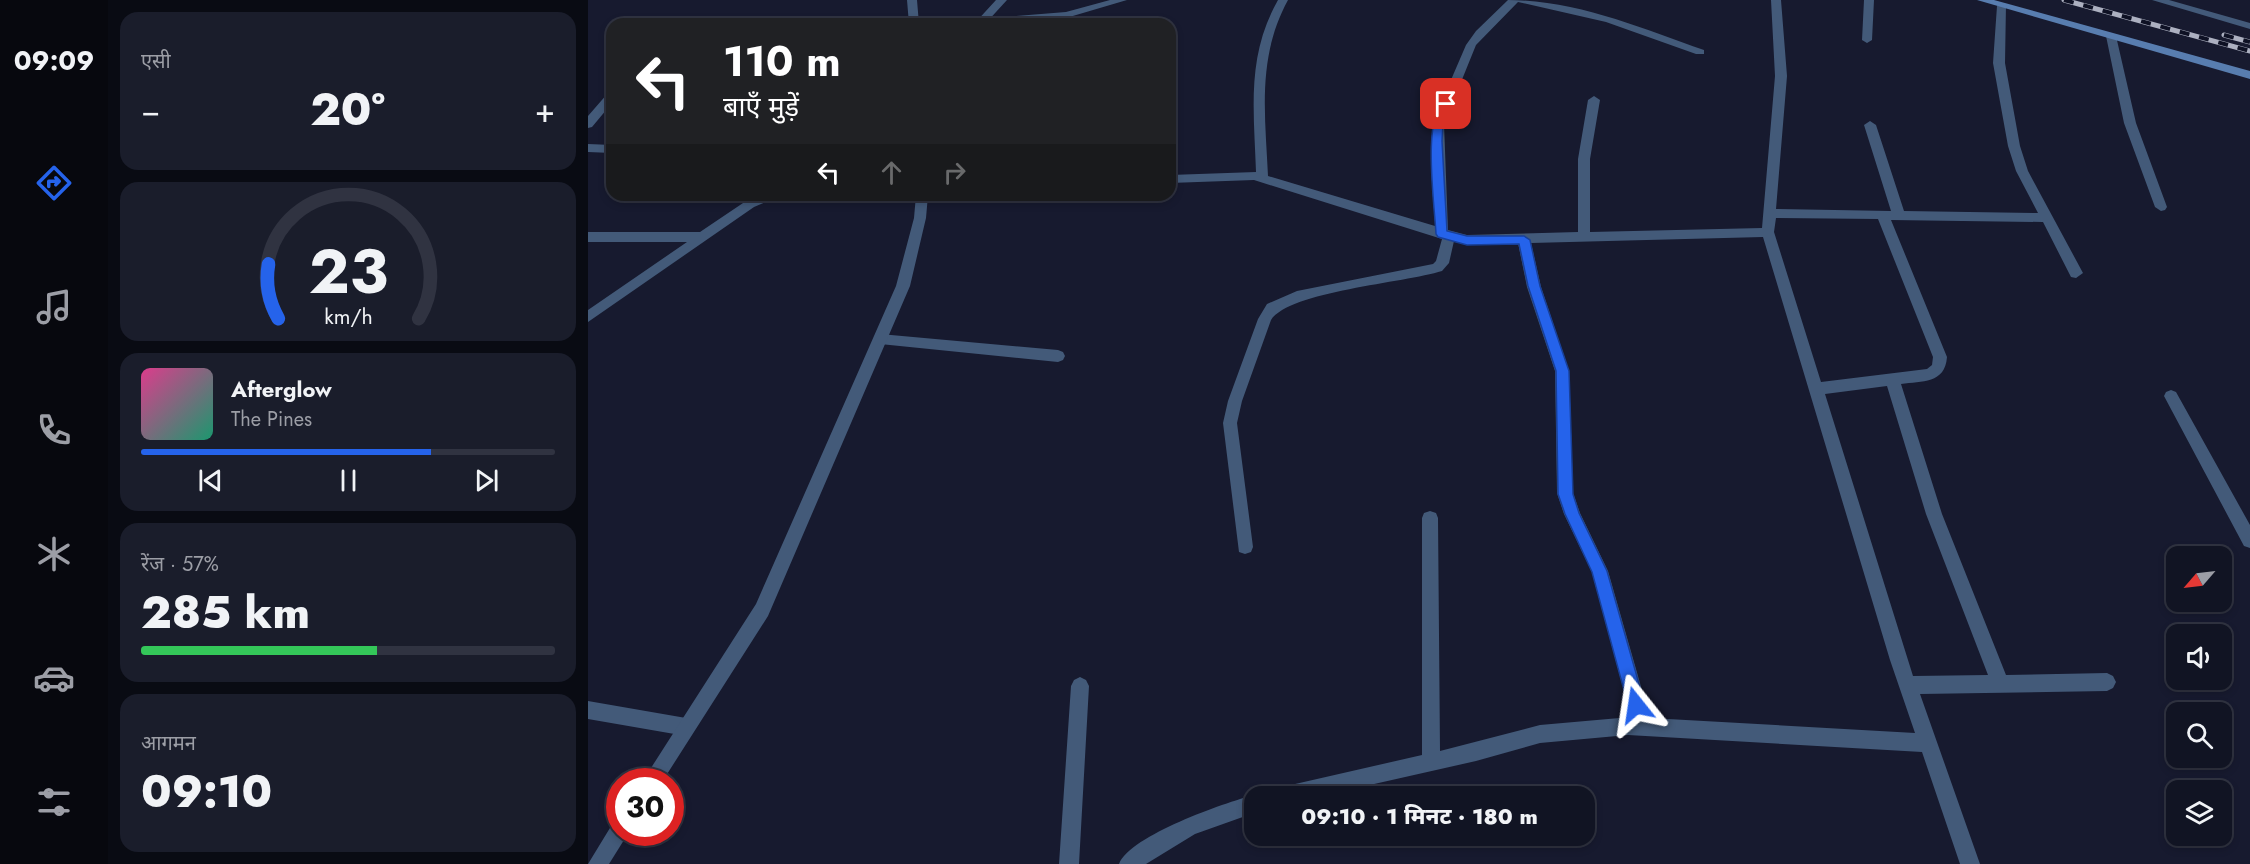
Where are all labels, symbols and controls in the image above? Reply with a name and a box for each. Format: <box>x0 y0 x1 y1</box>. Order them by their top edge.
text: 110 m <box>723 31 841 92</box>
text: 09:09 <box>14 41 94 80</box>
icon: left <box>624 42 702 120</box>
text: एसी <box>141 47 171 76</box>
text: 20° <box>310 77 385 142</box>
pin <box>1420 78 1471 129</box>
text: − <box>141 87 160 134</box>
text: + <box>535 87 555 134</box>
text: बाएँ मुड़ें <box>723 87 799 126</box>
icon: arrive <box>1429 87 1462 120</box>
icon: left <box>812 156 845 189</box>
icon: ahead <box>875 156 908 189</box>
icon: right <box>938 156 971 189</box>
icon: directions <box>33 162 75 204</box>
text: 23 <box>308 226 388 316</box>
icon: music <box>33 286 75 328</box>
text: km/h <box>324 301 372 332</box>
text: Afterglow <box>231 373 332 405</box>
text: The Pines <box>231 405 312 434</box>
icon: phone <box>33 409 75 451</box>
icon: previous <box>194 464 227 497</box>
icon: pause <box>332 464 365 497</box>
icon: next <box>470 464 503 497</box>
icon: climate <box>33 533 75 575</box>
north arrow <box>2166 546 2232 612</box>
map controls <box>2166 546 2232 846</box>
text: रेंज · 57% <box>141 550 219 579</box>
text: 285 km <box>141 580 310 645</box>
button: sound <box>2166 624 2232 690</box>
icon: car <box>33 657 75 699</box>
position arrow <box>1604 673 1668 737</box>
button: search <box>2166 702 2232 768</box>
text: आगमन <box>141 729 196 758</box>
text: 09:10 <box>141 759 272 824</box>
speed limit sign: 30 <box>606 768 684 846</box>
button: layers <box>2166 780 2232 846</box>
icon: filters <box>33 781 75 823</box>
text: 09:10 · 1 मिनट · 180 m <box>1301 800 1538 832</box>

